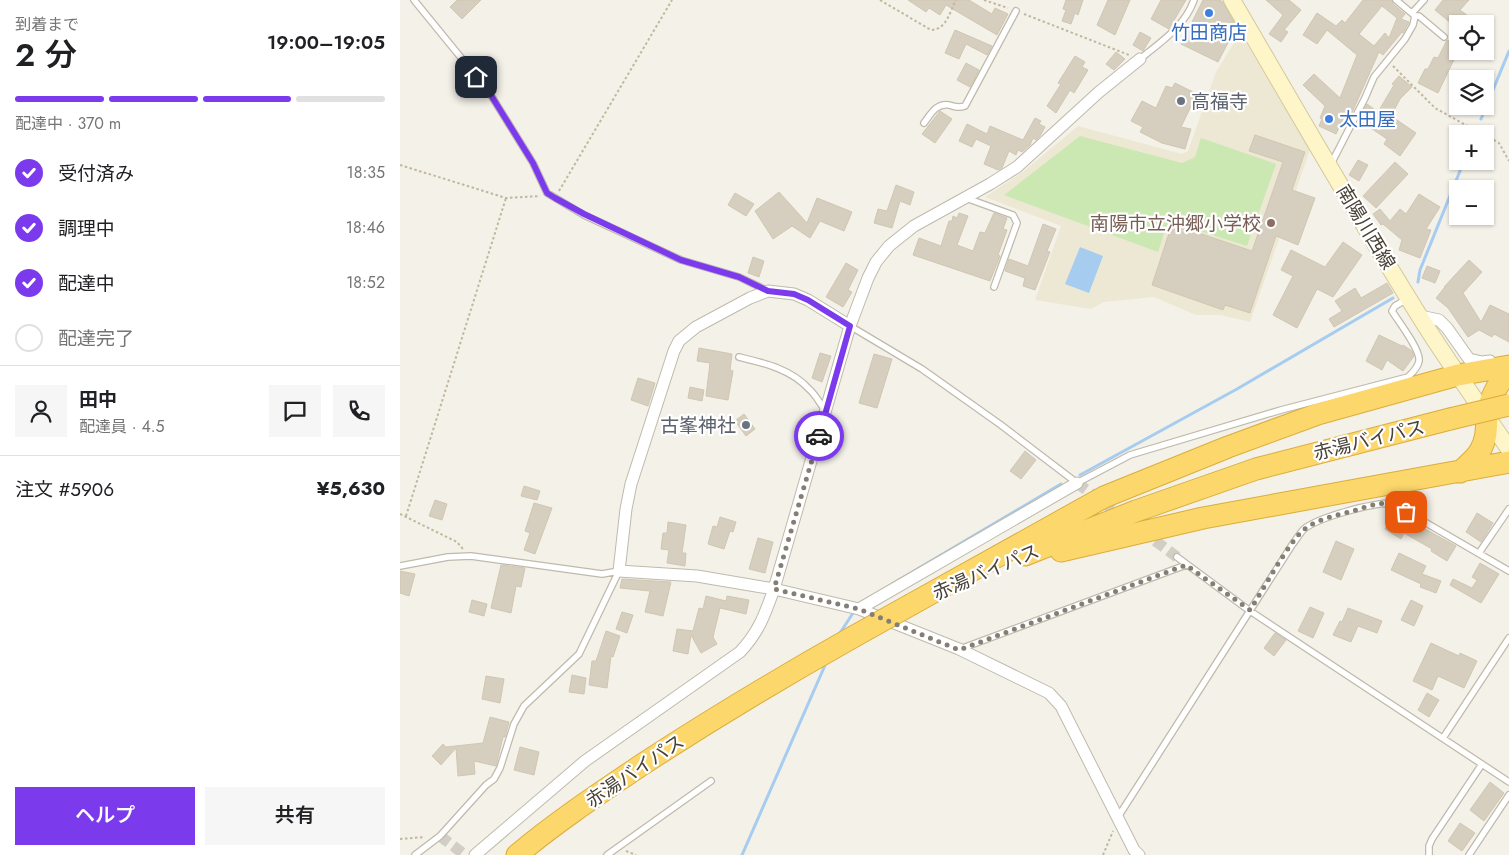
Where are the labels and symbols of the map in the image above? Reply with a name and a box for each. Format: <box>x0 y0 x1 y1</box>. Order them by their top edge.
marker: 竹田商店 <box>1203 7 1215 19</box>
place label: 竹田商店 <box>1171 19 1247 46</box>
pin <box>455 56 497 98</box>
place label: 高福寺 <box>1191 88 1248 115</box>
marker: 高福寺 <box>1175 95 1187 107</box>
place label: 太田屋 <box>1339 106 1396 133</box>
marker: 太田屋 <box>1323 113 1335 125</box>
street label: 南陽川西線 <box>1330 179 1402 275</box>
place label: 南陽市立沖郷小学校 <box>1090 210 1261 237</box>
marker: 南陽市立沖郷小学校 <box>1265 217 1277 229</box>
courier <box>794 411 844 461</box>
place label: 古峯神社 <box>660 412 736 439</box>
street label: 赤湯バイパス <box>1311 413 1427 467</box>
marker: 古峯神社 <box>740 419 752 431</box>
pin <box>1385 491 1427 533</box>
street label: 赤湯バイパス <box>928 537 1044 607</box>
street label: 赤湯バイパス <box>580 728 690 814</box>

